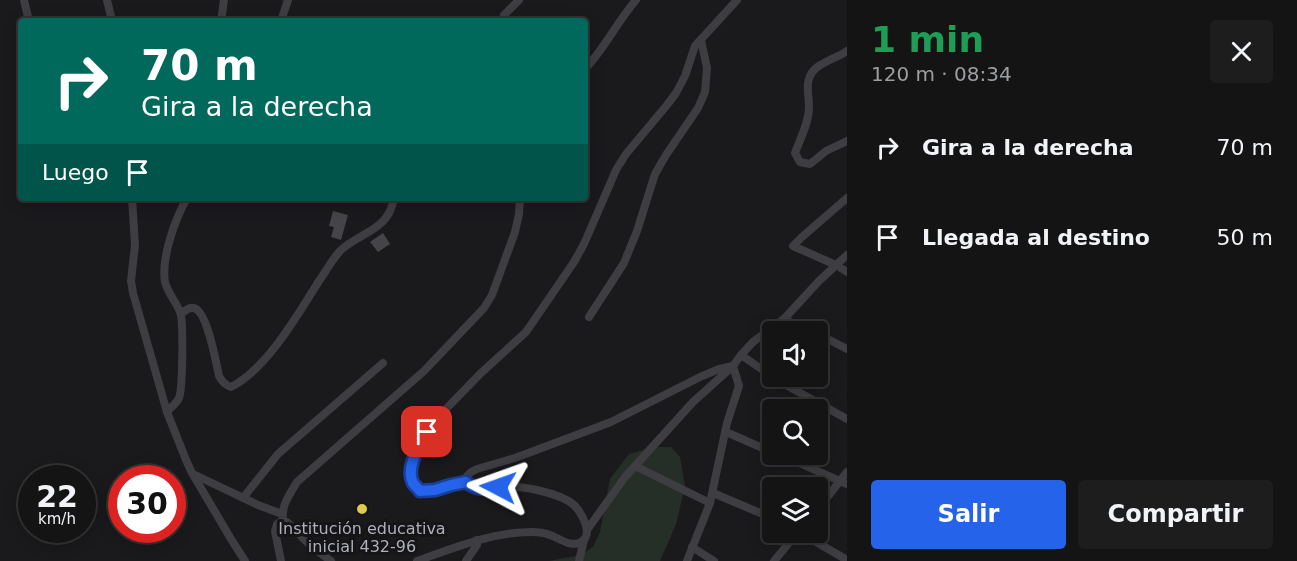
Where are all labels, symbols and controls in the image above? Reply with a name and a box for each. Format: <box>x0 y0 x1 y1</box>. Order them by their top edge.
text: 1 min <box>871 19 984 60</box>
button: close <box>1210 20 1273 83</box>
text: 70 m <box>141 41 258 90</box>
icon: right <box>42 42 120 120</box>
text: 120 m · 08:34 <box>871 62 1012 86</box>
text: Gira a la derecha <box>141 91 373 122</box>
icon: right <box>871 131 904 164</box>
text: Gira a la derecha <box>922 135 1134 160</box>
text: 70 m <box>1217 135 1273 160</box>
icon: arrive <box>121 156 154 189</box>
text: Luego <box>42 160 109 185</box>
icon: arrive <box>871 221 904 254</box>
text: Llegada al destino <box>922 225 1150 250</box>
text: 50 m <box>1217 225 1273 250</box>
map controls <box>762 321 828 543</box>
button: sound <box>762 321 828 387</box>
button: search <box>762 399 828 465</box>
pin <box>401 406 452 457</box>
icon: arrive <box>410 415 443 448</box>
position arrow <box>466 455 530 519</box>
speed limit sign: 30 <box>108 465 186 543</box>
button: layers <box>762 477 828 543</box>
text: 22 <box>36 479 78 514</box>
button: Salir <box>871 480 1066 549</box>
button: Compartir <box>1078 480 1273 549</box>
marker: Institución educativa inicial 432-96 <box>355 502 369 516</box>
text: km/h <box>38 510 76 528</box>
place label: Institución educativa inicial 432-96 <box>278 519 446 556</box>

